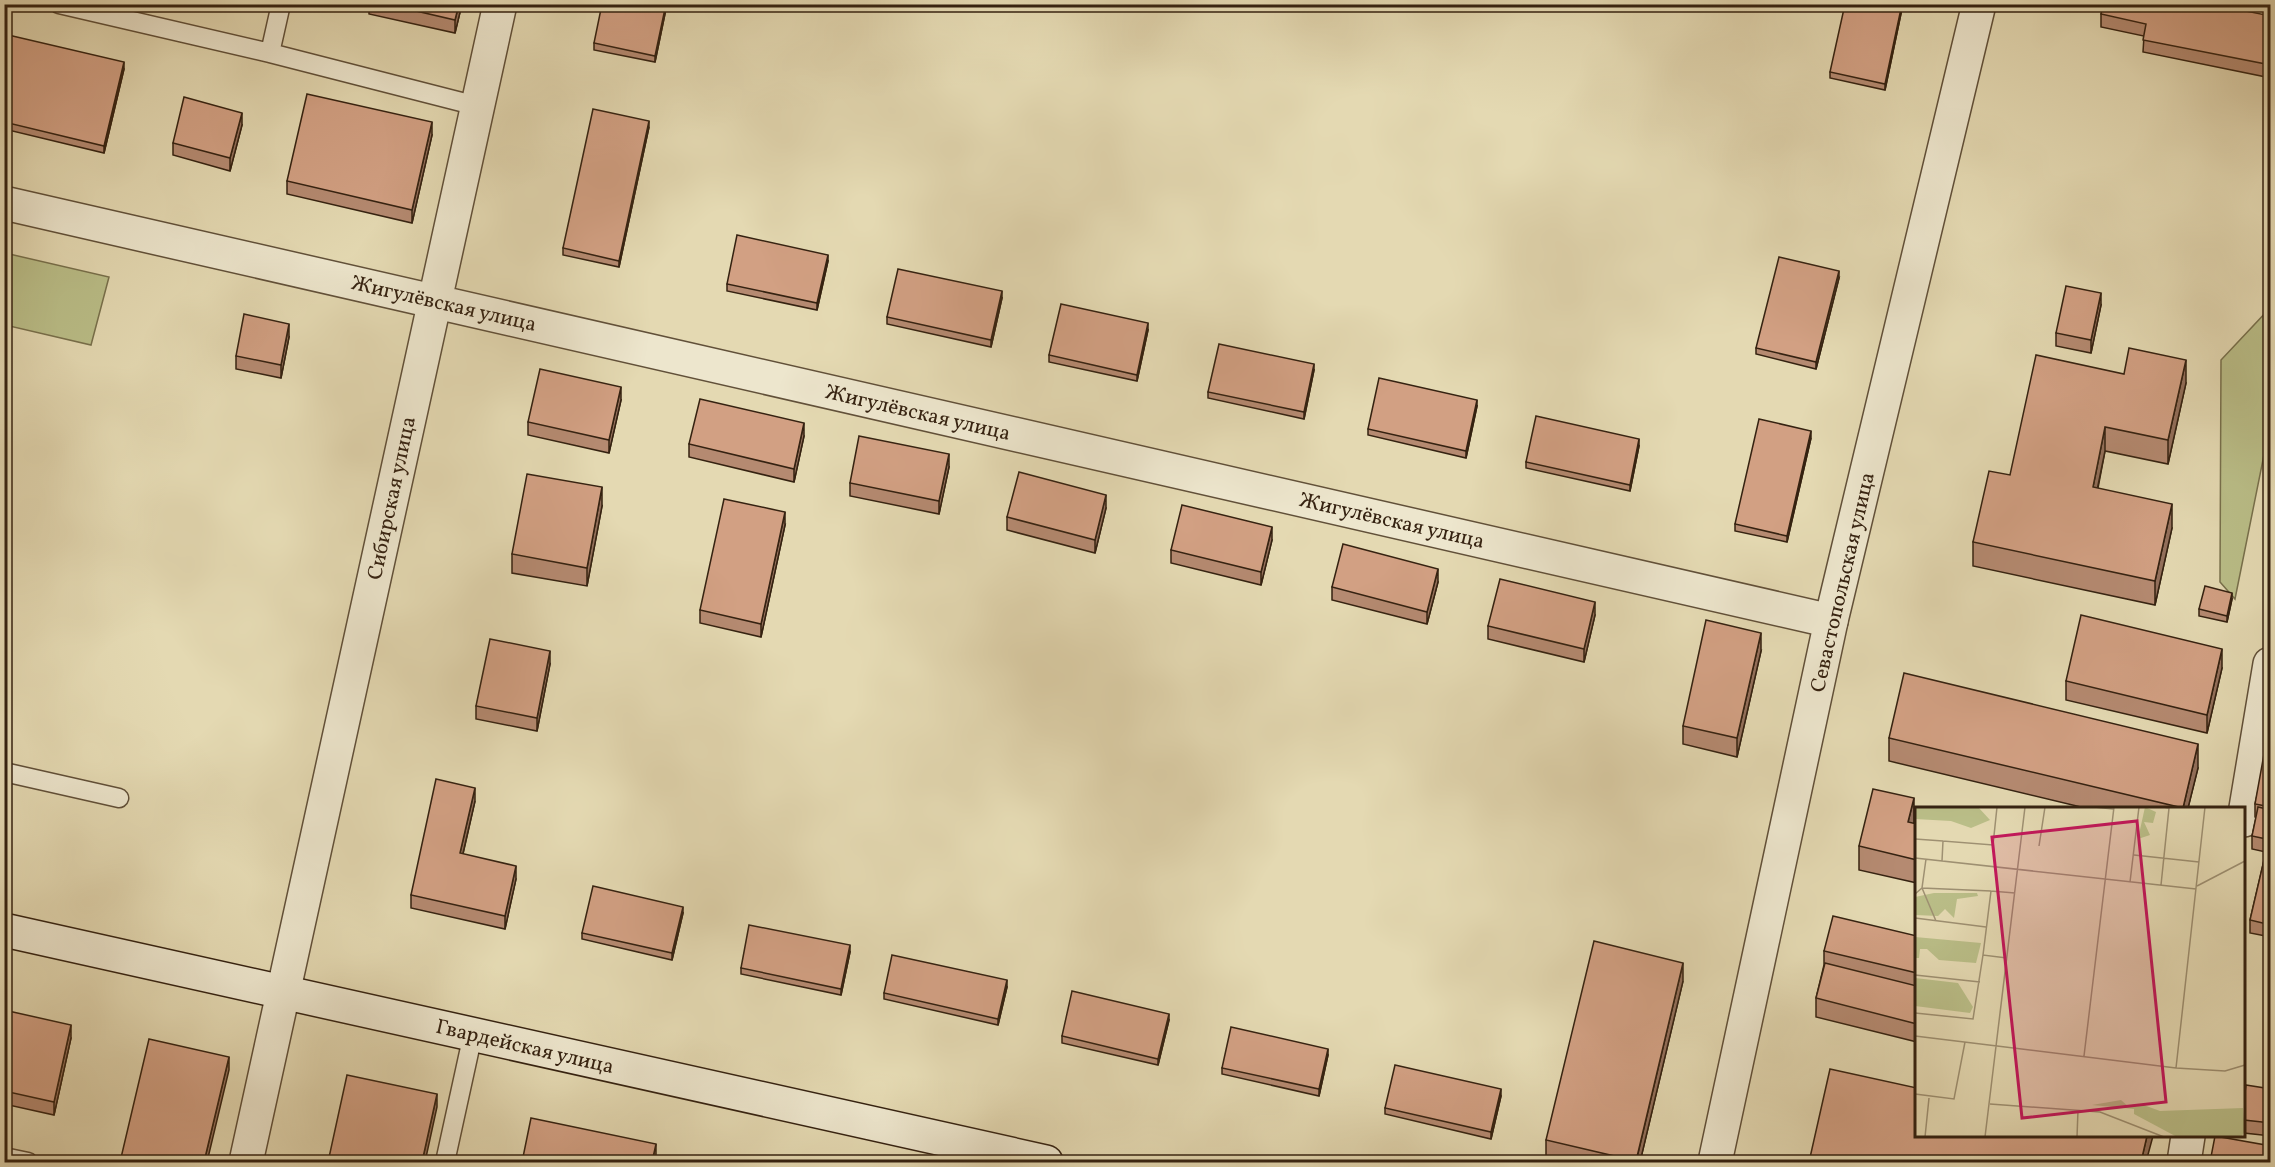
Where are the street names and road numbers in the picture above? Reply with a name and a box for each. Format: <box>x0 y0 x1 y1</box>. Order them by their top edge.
street label: Жигулёвская улица <box>348 269 539 340</box>
street label: Жигулёвская улица <box>822 378 1013 449</box>
street label: Сибирская улица <box>361 414 424 583</box>
street label: Севастопольская улица <box>1804 469 1883 695</box>
street label: Жигулёвская улица <box>1296 486 1487 557</box>
street label: Гвардейская улица <box>433 1013 617 1082</box>

